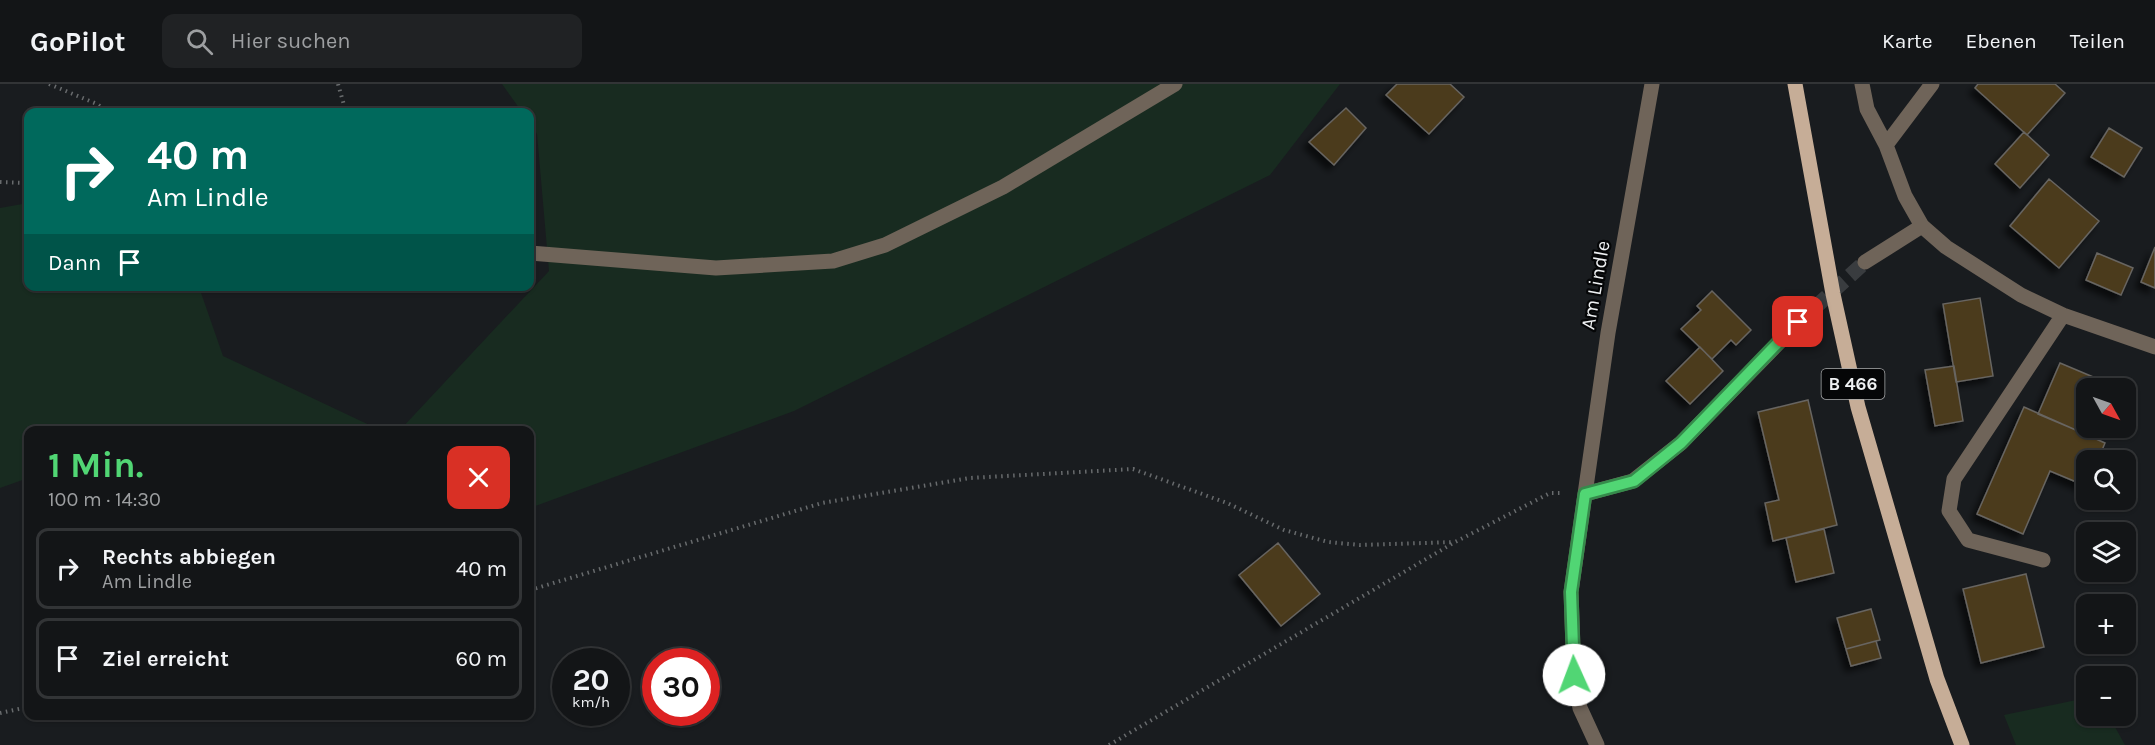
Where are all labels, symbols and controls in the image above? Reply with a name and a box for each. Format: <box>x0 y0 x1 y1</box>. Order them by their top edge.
search box <box>162 14 582 68</box>
text: GoPilot <box>30 25 126 58</box>
icon: search <box>183 25 216 58</box>
text: Hier suchen <box>231 28 351 54</box>
text: Karte <box>1882 29 1933 53</box>
text: Ebenen <box>1966 29 2037 53</box>
text: Teilen <box>2070 29 2125 53</box>
text: 40 m <box>147 130 249 180</box>
icon: right <box>48 132 126 210</box>
text: Am Lindle <box>147 181 269 213</box>
street label: Am Lindle <box>1576 239 1615 331</box>
icon: arrive <box>113 246 146 279</box>
text: Dann <box>48 250 101 276</box>
pin <box>1772 296 1823 347</box>
icon: arrive <box>1781 305 1814 338</box>
road number: B 466 <box>1822 369 1884 399</box>
north arrow <box>2076 378 2136 438</box>
map controls <box>2076 378 2136 726</box>
text: 1 Min. <box>48 444 143 486</box>
button: close <box>447 446 510 509</box>
button: search <box>2076 450 2136 510</box>
text: 100 m · 14:30 <box>48 488 161 511</box>
button: layers <box>2076 522 2136 582</box>
text: Rechts abbiegen <box>102 544 276 570</box>
icon: right <box>51 552 84 585</box>
text: 40 m <box>456 556 507 582</box>
text: Am Lindle <box>102 570 192 593</box>
button: + <box>2076 594 2136 654</box>
icon: arrive <box>51 642 84 675</box>
position arrow <box>1542 643 1606 707</box>
text: Ziel erreicht <box>102 646 229 672</box>
text: 60 m <box>456 646 507 672</box>
speed limit sign: 30 <box>642 648 720 726</box>
text: 20 <box>572 662 610 698</box>
button: − <box>2076 666 2136 726</box>
text: km/h <box>572 693 610 711</box>

